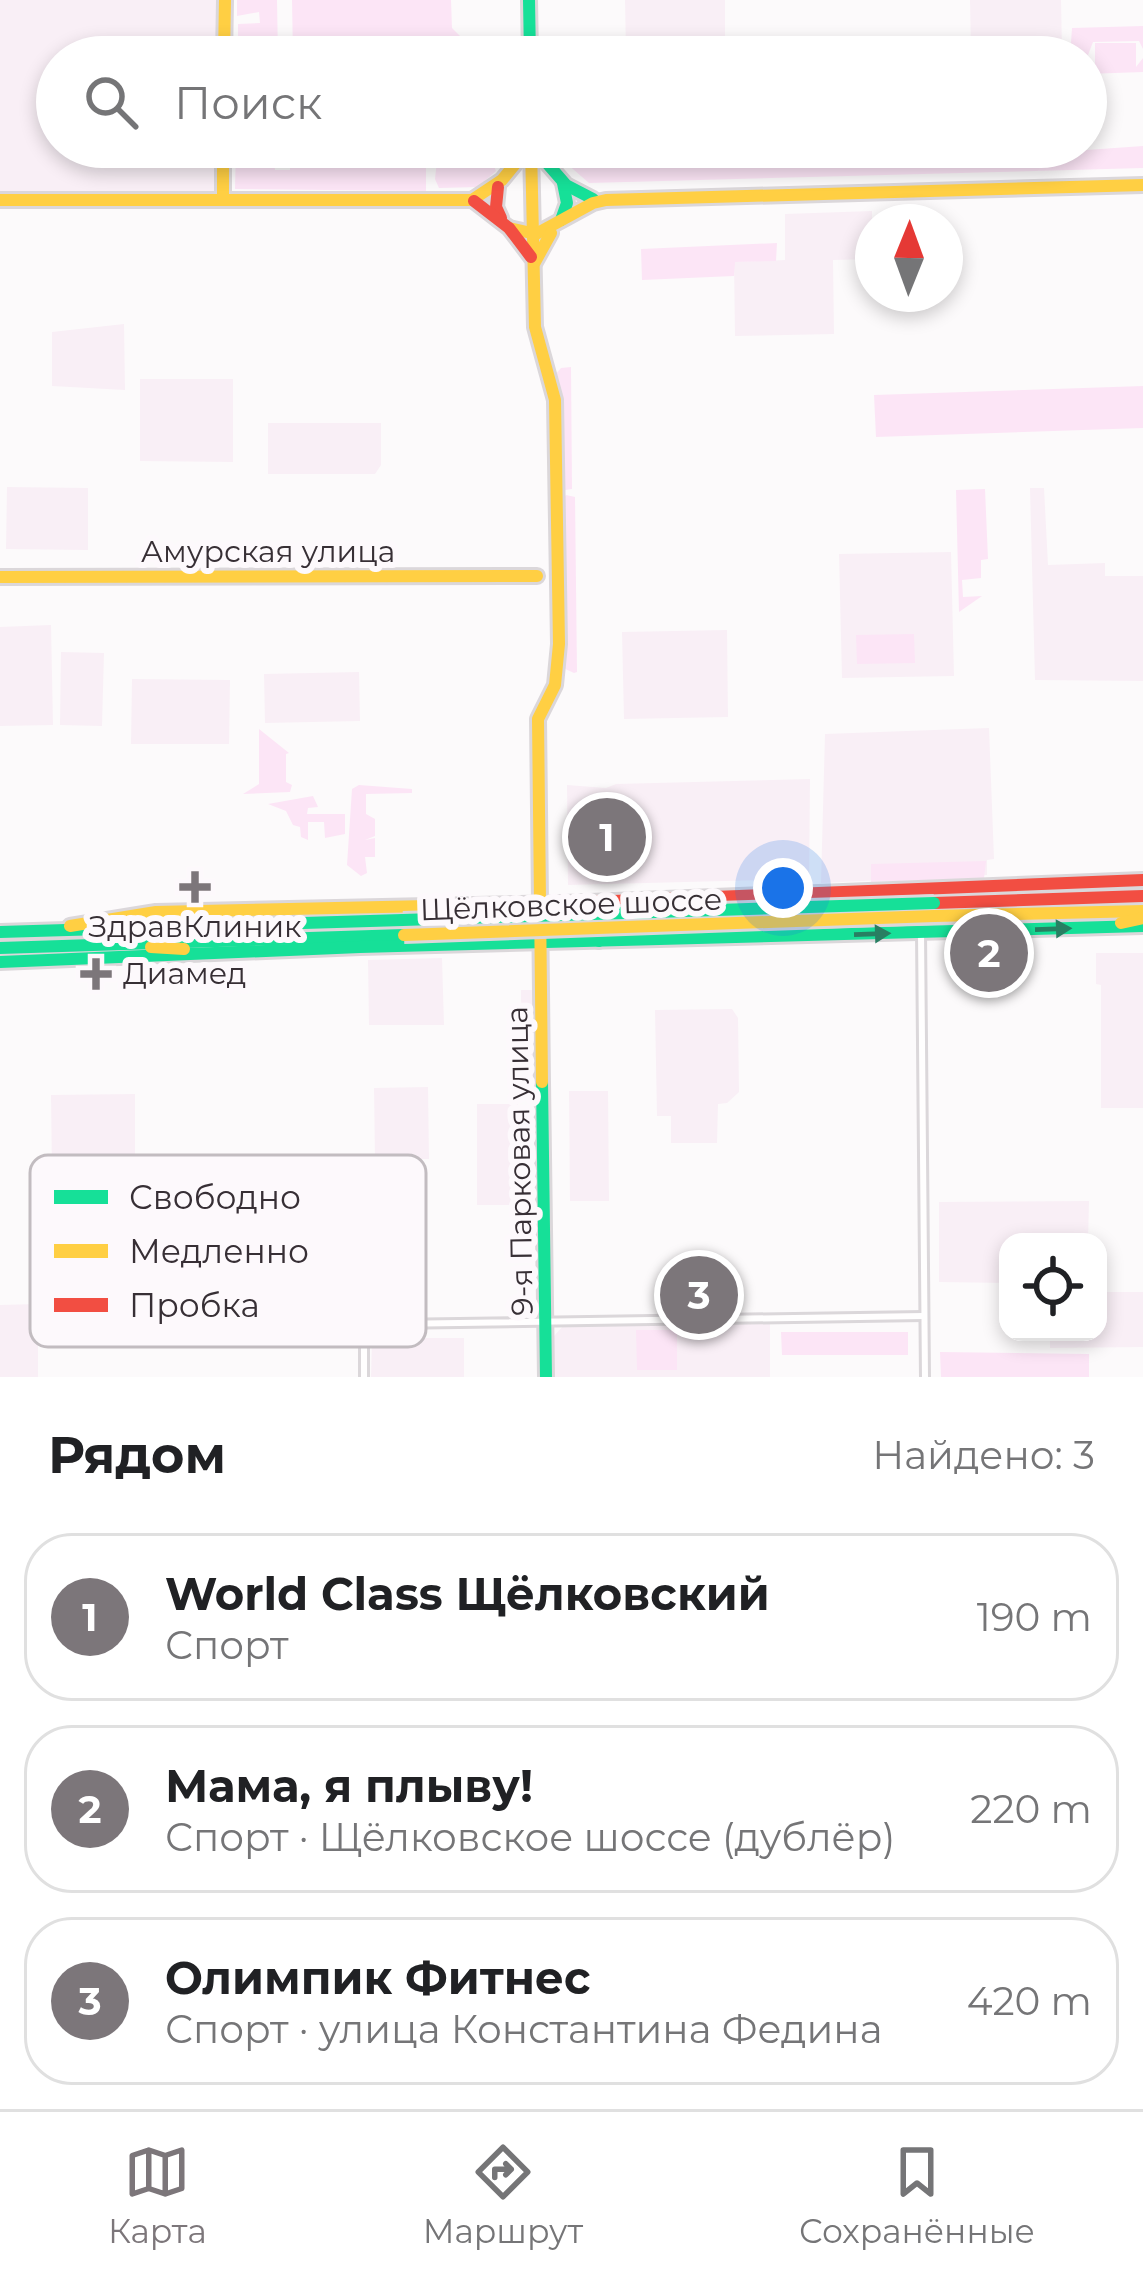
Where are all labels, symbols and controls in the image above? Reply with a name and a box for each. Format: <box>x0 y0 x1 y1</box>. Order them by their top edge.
search box <box>36 36 1107 168</box>
icon: search <box>78 69 144 135</box>
text: Поиск <box>174 75 322 130</box>
north arrow <box>855 204 963 312</box>
street label: Амурская улица <box>141 533 395 570</box>
pin: 1 <box>568 792 646 882</box>
your location <box>753 858 813 918</box>
marker: ЗдравКлиник <box>179 871 211 903</box>
street label: Щёлковское шоссе <box>419 881 723 928</box>
place label: ЗдравКлиник <box>89 908 302 945</box>
pin: 2 <box>950 908 1028 998</box>
one-way arrow <box>1035 919 1073 938</box>
one-way arrow <box>854 924 892 943</box>
place label: Диамед <box>123 955 246 992</box>
marker: Диамед <box>80 958 112 990</box>
street label: 9-я Парковая улица <box>498 1006 541 1316</box>
legend <box>30 1155 426 1347</box>
text: Свободно <box>129 1177 301 1217</box>
text: Медленно <box>129 1231 309 1271</box>
map controls <box>999 1233 1107 1341</box>
button: locate <box>999 1233 1107 1341</box>
pin: 3 <box>660 1250 738 1340</box>
text: Пробка <box>129 1285 260 1325</box>
text: Рядом <box>48 1424 226 1486</box>
text: Найдено: 3 <box>872 1431 1095 1479</box>
text: World Class Щёлковский <box>165 1566 770 1621</box>
text: 1 <box>82 1593 98 1641</box>
text: 190 m <box>977 1593 1092 1641</box>
text: Спорт <box>165 1621 288 1669</box>
text: Мама, я плыву! <box>165 1758 533 1813</box>
text: 2 <box>78 1785 102 1833</box>
text: 220 m <box>970 1785 1092 1833</box>
text: Спорт · Щёлковское шоссе (дублёр) <box>165 1813 895 1861</box>
text: Олимпик Фитнес <box>165 1950 591 2005</box>
text: 3 <box>78 1977 102 2025</box>
text: 420 m <box>967 1977 1092 2025</box>
text: Спорт · улица Константина Федина <box>165 2005 882 2053</box>
tab: Карта <box>108 2139 207 2251</box>
tab: Маршрут <box>423 2139 583 2251</box>
tab: Сохранённые <box>799 2139 1035 2251</box>

